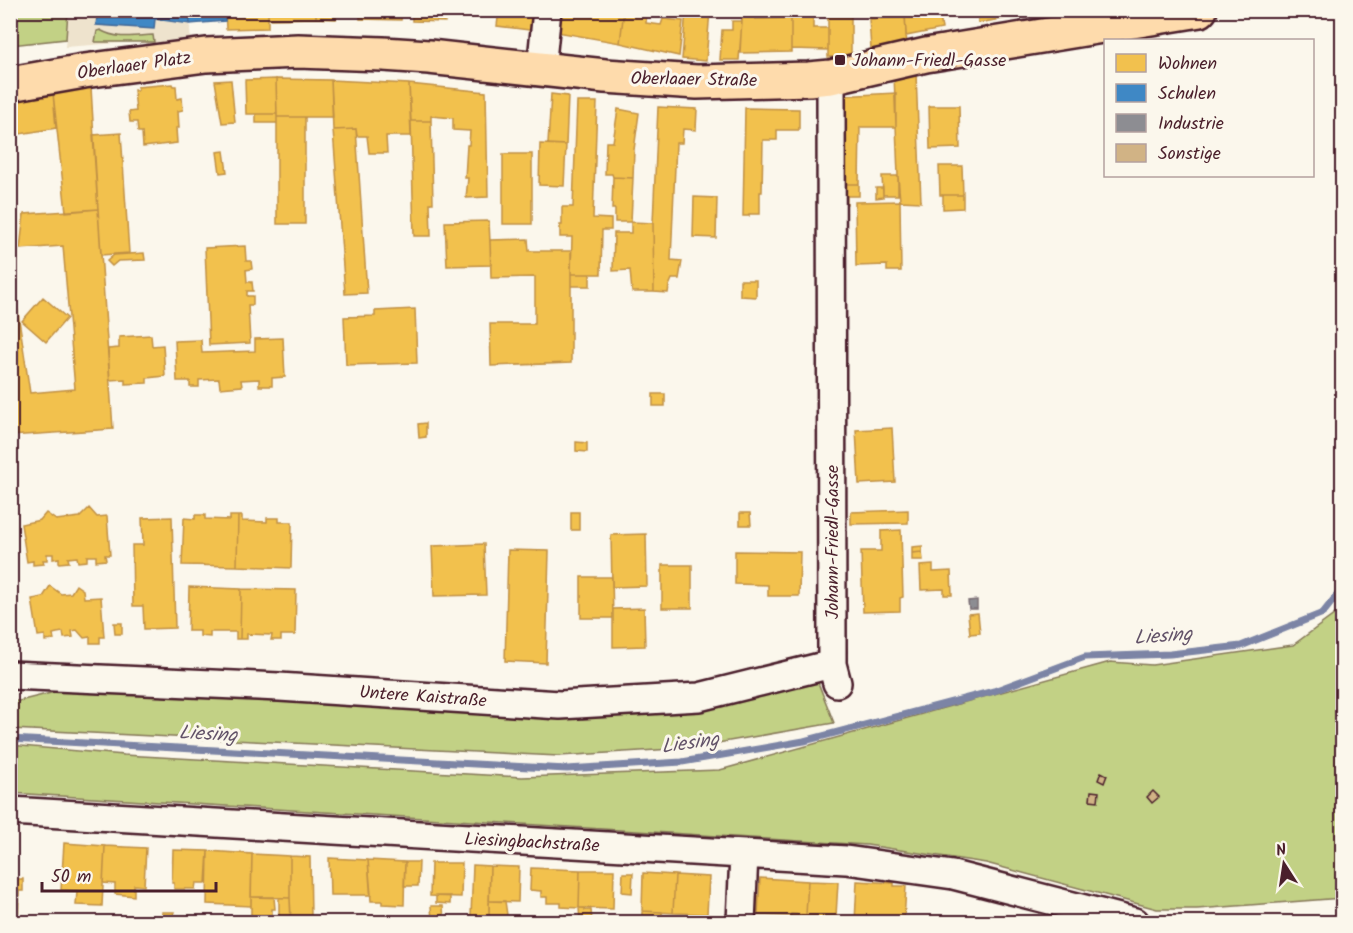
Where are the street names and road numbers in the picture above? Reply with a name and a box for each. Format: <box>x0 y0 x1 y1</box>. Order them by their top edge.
street label: Oberlaaer Platz <box>75 44 193 89</box>
street label: Oberlaaer Straße <box>630 65 758 96</box>
street label: Johann-Friedl-Gasse <box>819 465 848 619</box>
street label: Untere Kaistraße <box>358 679 488 716</box>
street label: Liesingbachstraße <box>463 825 600 862</box>

